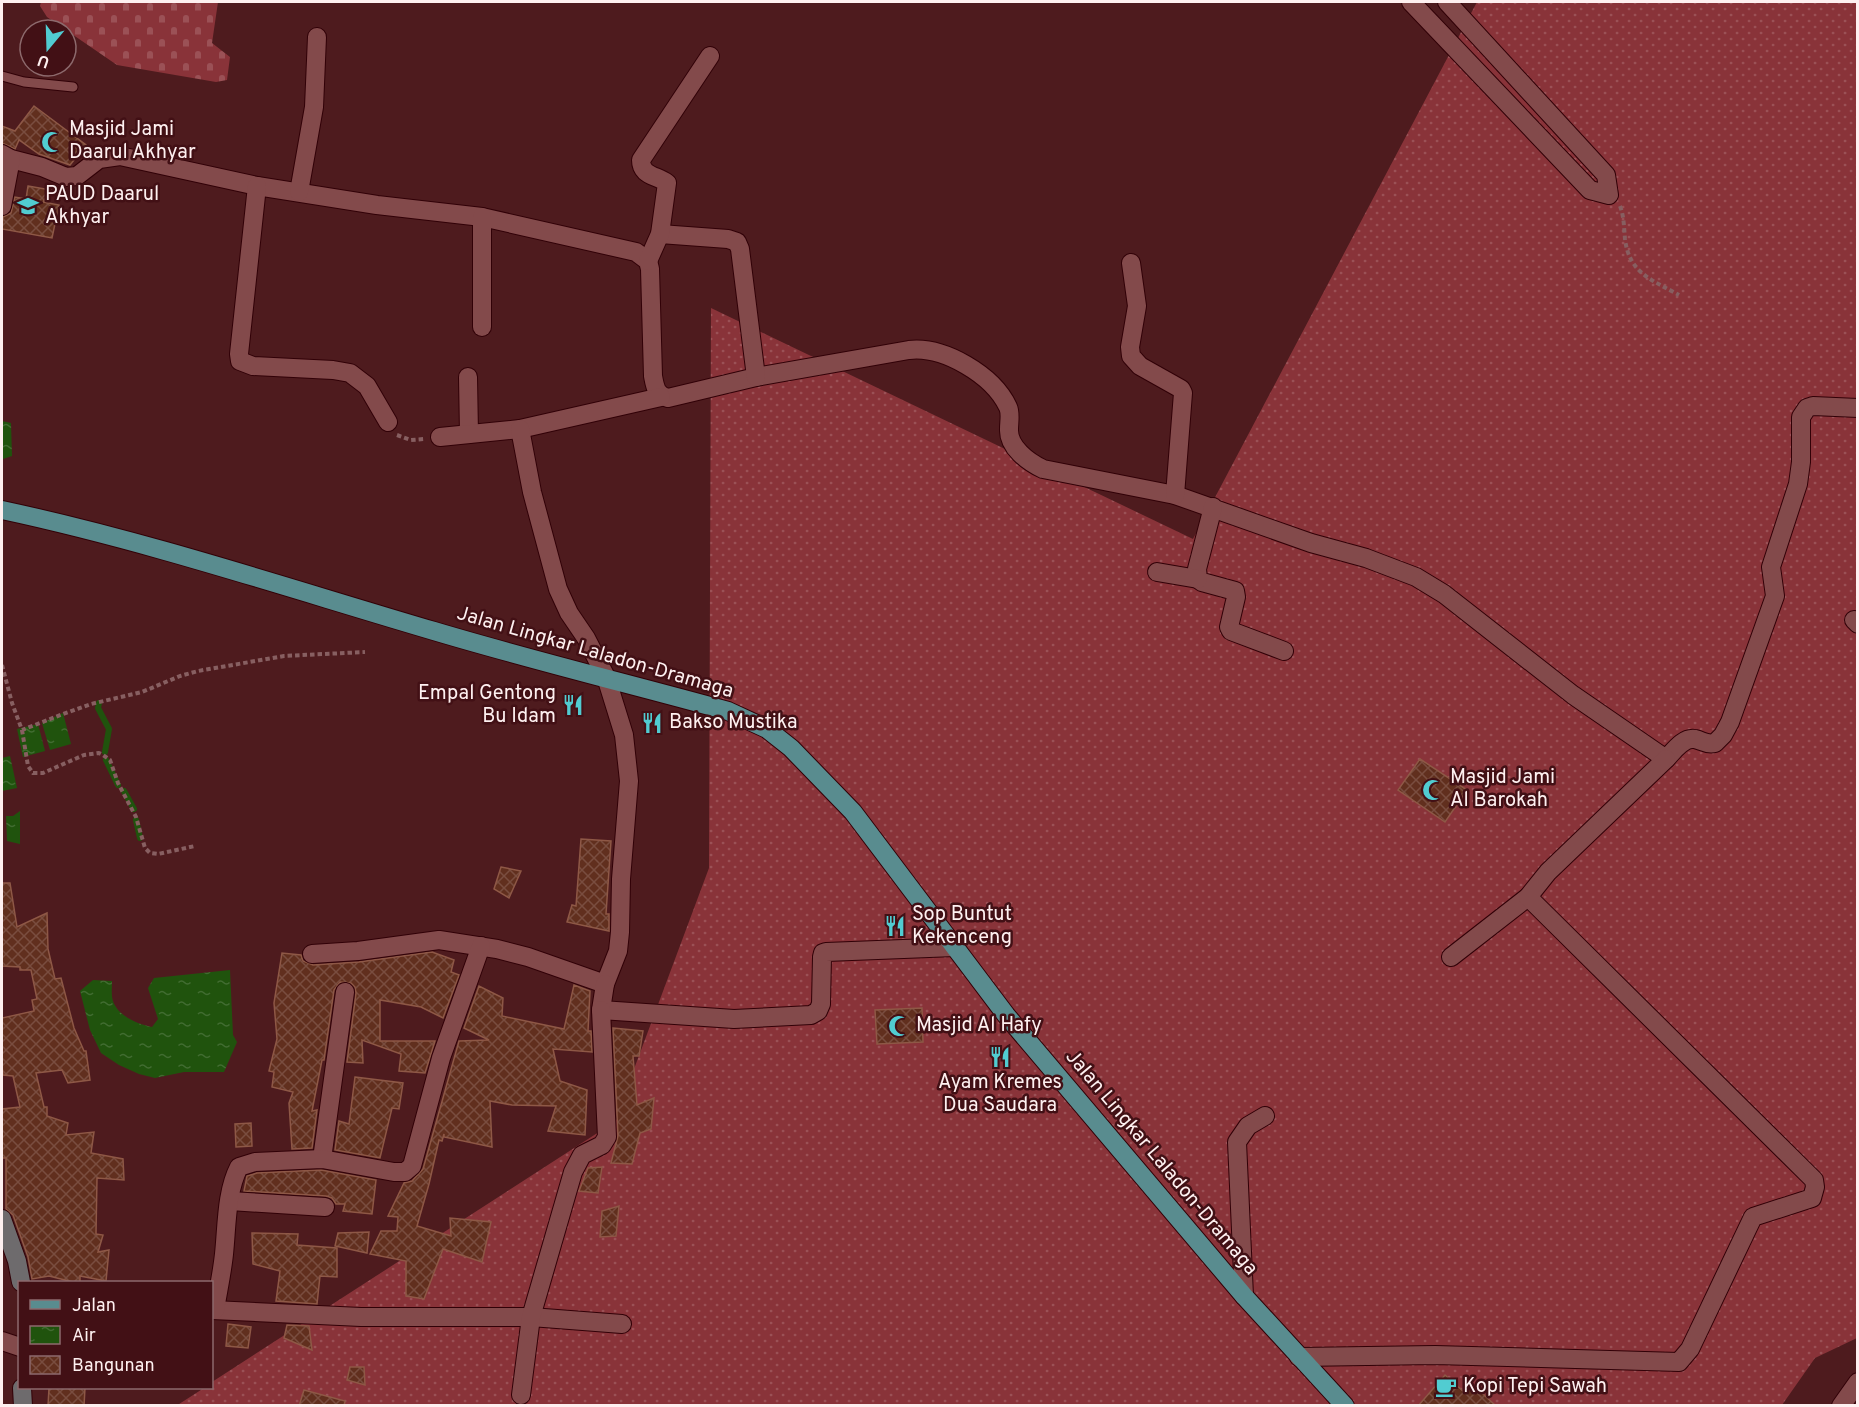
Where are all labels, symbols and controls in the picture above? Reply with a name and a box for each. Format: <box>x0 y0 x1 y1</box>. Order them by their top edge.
north arrow <box>18 18 78 78</box>
text: U <box>35 49 52 72</box>
place label: Masjid Jami Daarul Akhyar <box>69 117 196 166</box>
mosque icon: Masjid Jami Daarul Akhyar <box>40 130 64 154</box>
place label: PAUD Daarul Akhyar <box>45 182 159 231</box>
school or university icon: PAUD Daarul Akhyar <box>16 194 40 218</box>
street label: Jalan Lingkar Laladon-Dramaga <box>454 601 736 705</box>
place label: Empal Gentong Bu Idam <box>418 681 556 730</box>
restaurant icon: Empal Gentong Bu Idam <box>561 693 585 717</box>
place label: Bakso Mustika <box>669 710 797 736</box>
restaurant icon: Bakso Mustika <box>640 711 664 735</box>
place label: Masjid Jami Al Barokah <box>1450 765 1555 814</box>
mosque icon: Masjid Jami Al Barokah <box>1421 778 1445 802</box>
place label: Sop Buntut Kekenceng <box>912 902 1012 951</box>
restaurant icon: Sop Buntut Kekenceng <box>883 914 907 938</box>
place label: Masjid Al Hafy <box>916 1013 1042 1039</box>
mosque icon: Masjid Al Hafy <box>887 1014 911 1038</box>
restaurant icon: Ayam Kremes Dua Saudara <box>988 1045 1012 1069</box>
street label: Jalan Lingkar Laladon-Dramaga <box>1059 1045 1263 1281</box>
place label: Ayam Kremes Dua Saudara <box>938 1070 1062 1119</box>
legend <box>18 1281 213 1389</box>
text: Jalan <box>72 1295 116 1318</box>
text: Air <box>72 1325 96 1348</box>
text: Bangunan <box>72 1355 155 1378</box>
place label: Kopi Tepi Sawah <box>1463 1374 1607 1400</box>
cafe icon: Kopi Tepi Sawah <box>1434 1375 1458 1399</box>

